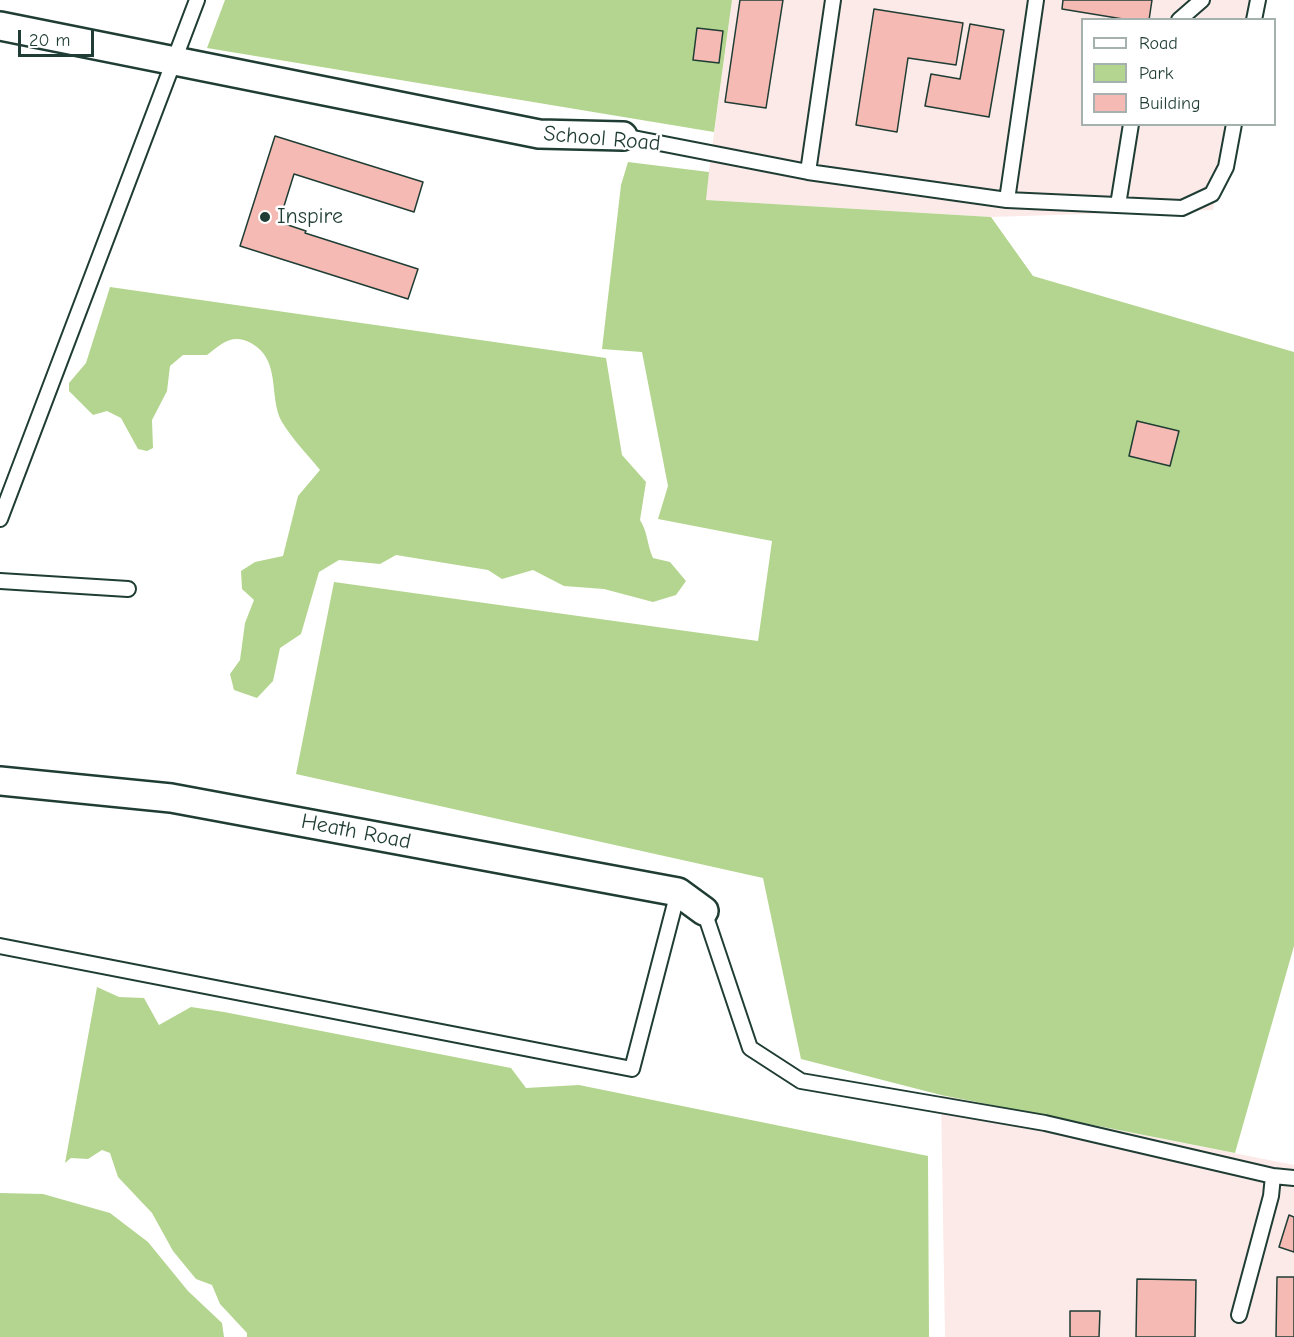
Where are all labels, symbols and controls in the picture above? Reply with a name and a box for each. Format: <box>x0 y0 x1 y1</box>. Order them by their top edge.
scale bar <box>21 18 98 56</box>
legend <box>1081 18 1276 126</box>
text: 20 m <box>29 30 70 51</box>
text: Road <box>1139 33 1178 54</box>
text: Park <box>1139 63 1173 84</box>
text: Building <box>1139 93 1201 114</box>
street label: School Road <box>542 121 662 157</box>
place label: Inspire <box>277 204 343 230</box>
marker: Inspire <box>258 210 272 224</box>
street label: Heath Road <box>299 808 413 856</box>

